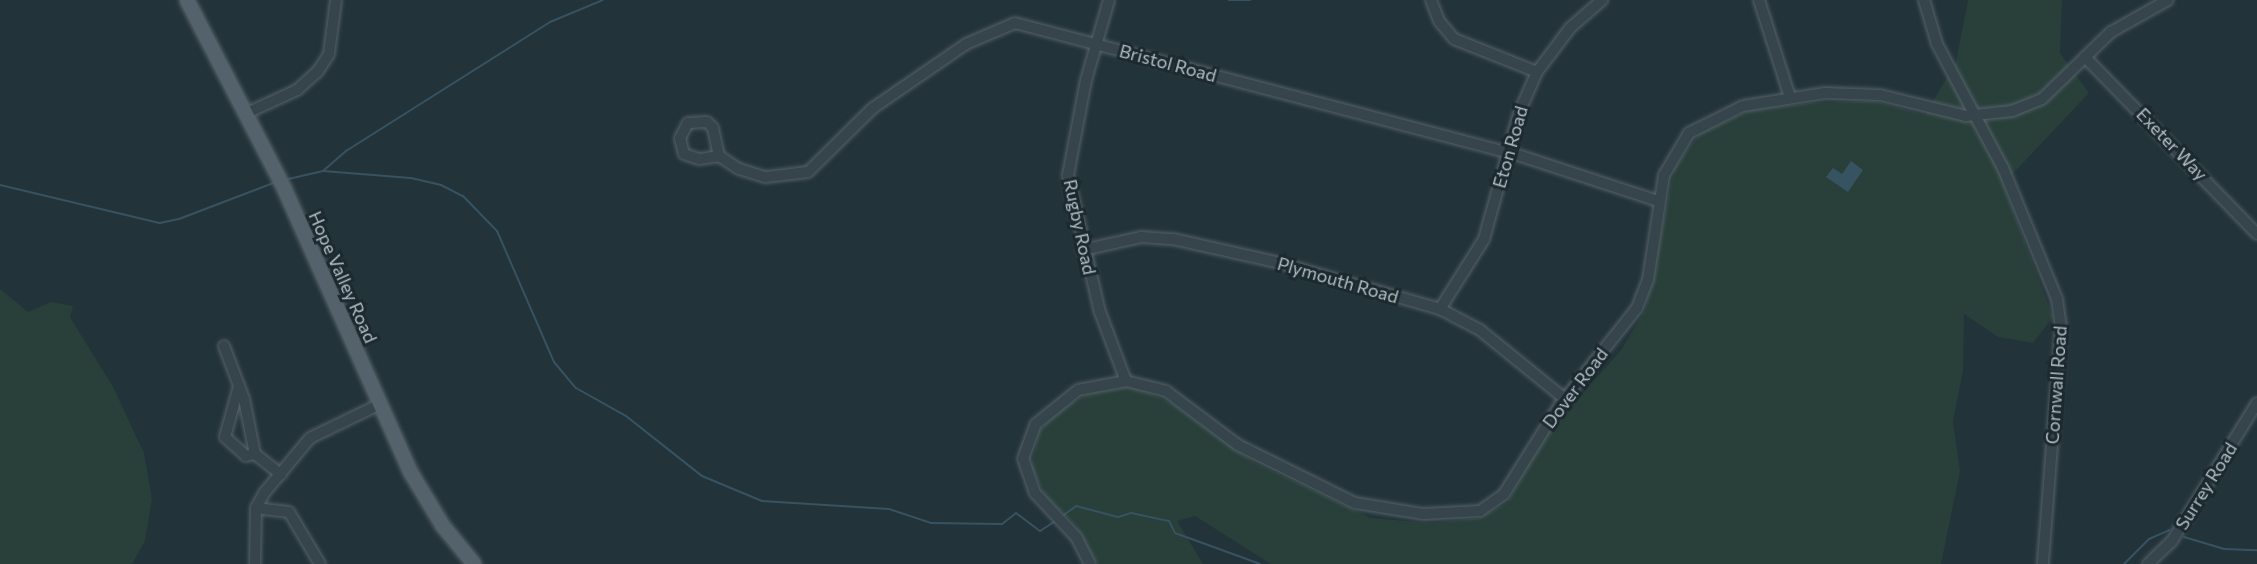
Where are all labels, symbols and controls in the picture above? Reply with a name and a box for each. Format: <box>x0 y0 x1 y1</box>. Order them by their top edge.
street label: Bristol Road <box>1117 40 1219 86</box>
street label: Exeter Way <box>2132 103 2212 185</box>
street label: Eton Road <box>1488 104 1532 190</box>
street label: Rugby Road <box>1059 177 1101 277</box>
street label: Hope Valley Road <box>304 208 382 346</box>
street label: Plymouth Road <box>1275 252 1401 308</box>
street label: Cornwall Road <box>2041 325 2071 445</box>
street label: Dover Road <box>1538 344 1612 432</box>
street label: Surrey Road <box>2171 438 2241 534</box>

